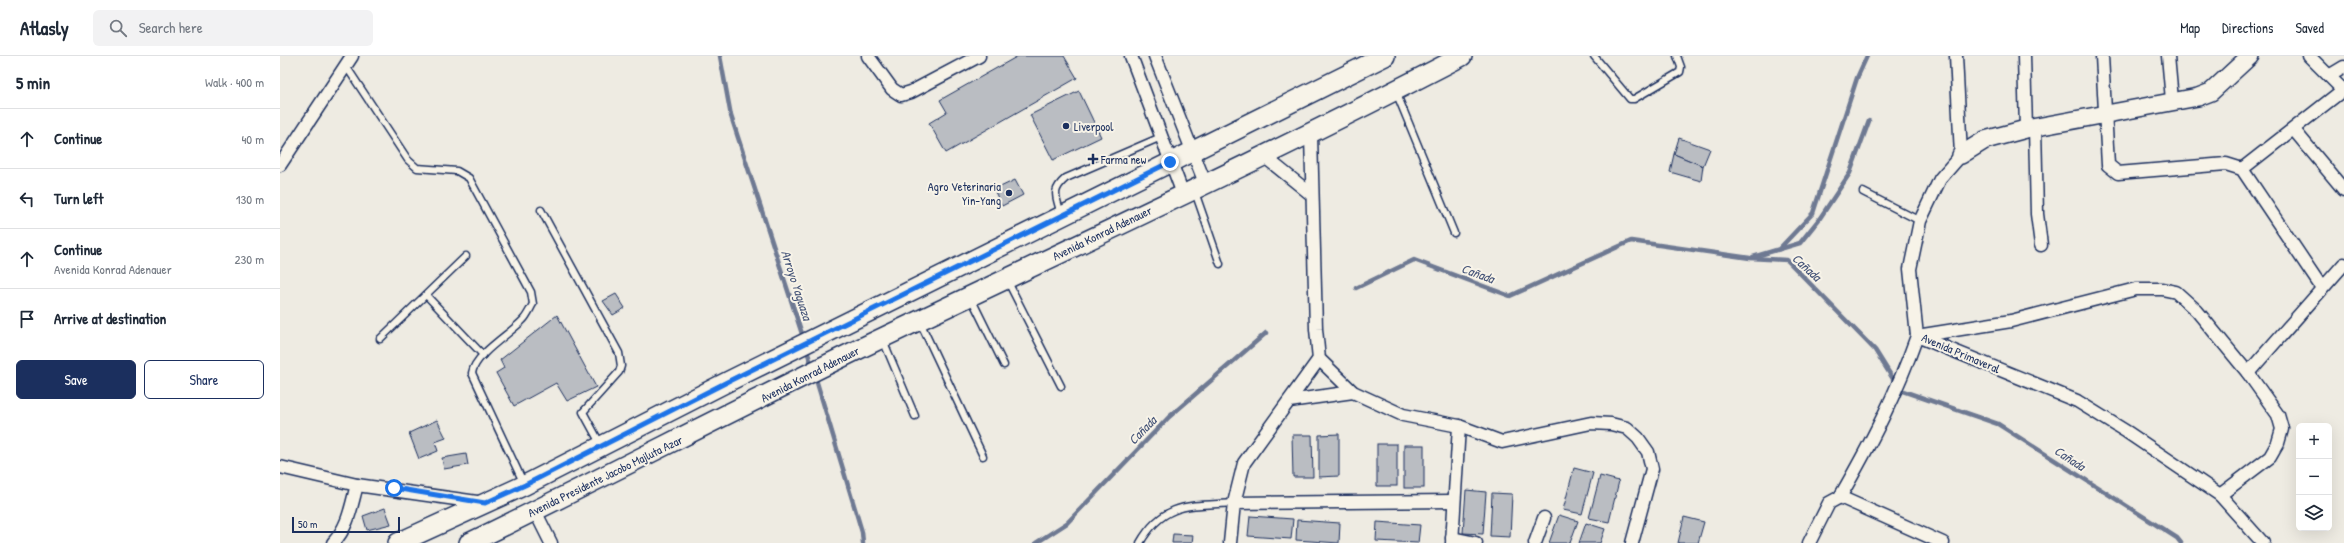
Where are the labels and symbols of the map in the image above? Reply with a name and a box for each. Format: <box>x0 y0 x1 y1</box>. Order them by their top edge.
place label: Liverpool <box>1074 118 1114 135</box>
marker: Liverpool <box>1061 121 1071 131</box>
place label: Farma new <box>1100 151 1147 168</box>
route end <box>1161 153 1179 171</box>
marker: Farma new <box>1088 154 1098 164</box>
place label: Agro Veterinaria Yin-Yang <box>928 178 1001 209</box>
marker: Agro Veterinaria Yin-Yang <box>1004 188 1014 198</box>
street label: Avenida Konrad Adenauer <box>1049 201 1155 264</box>
water label: Arroyo Yaguaza <box>776 248 817 325</box>
water label: Cañada <box>1789 249 1827 286</box>
water label: Cañada <box>1459 259 1499 288</box>
street label: Avenida Primaveral <box>1919 329 2004 377</box>
street label: Avenida Konrad Adenauer <box>758 342 863 406</box>
water label: Cañada <box>1124 410 1161 448</box>
street label: Avenida Presidente Jacobo Majluta Azar <box>525 431 686 521</box>
water label: Cañada <box>2051 441 2090 476</box>
route start <box>385 479 403 497</box>
scale bar <box>292 515 400 534</box>

